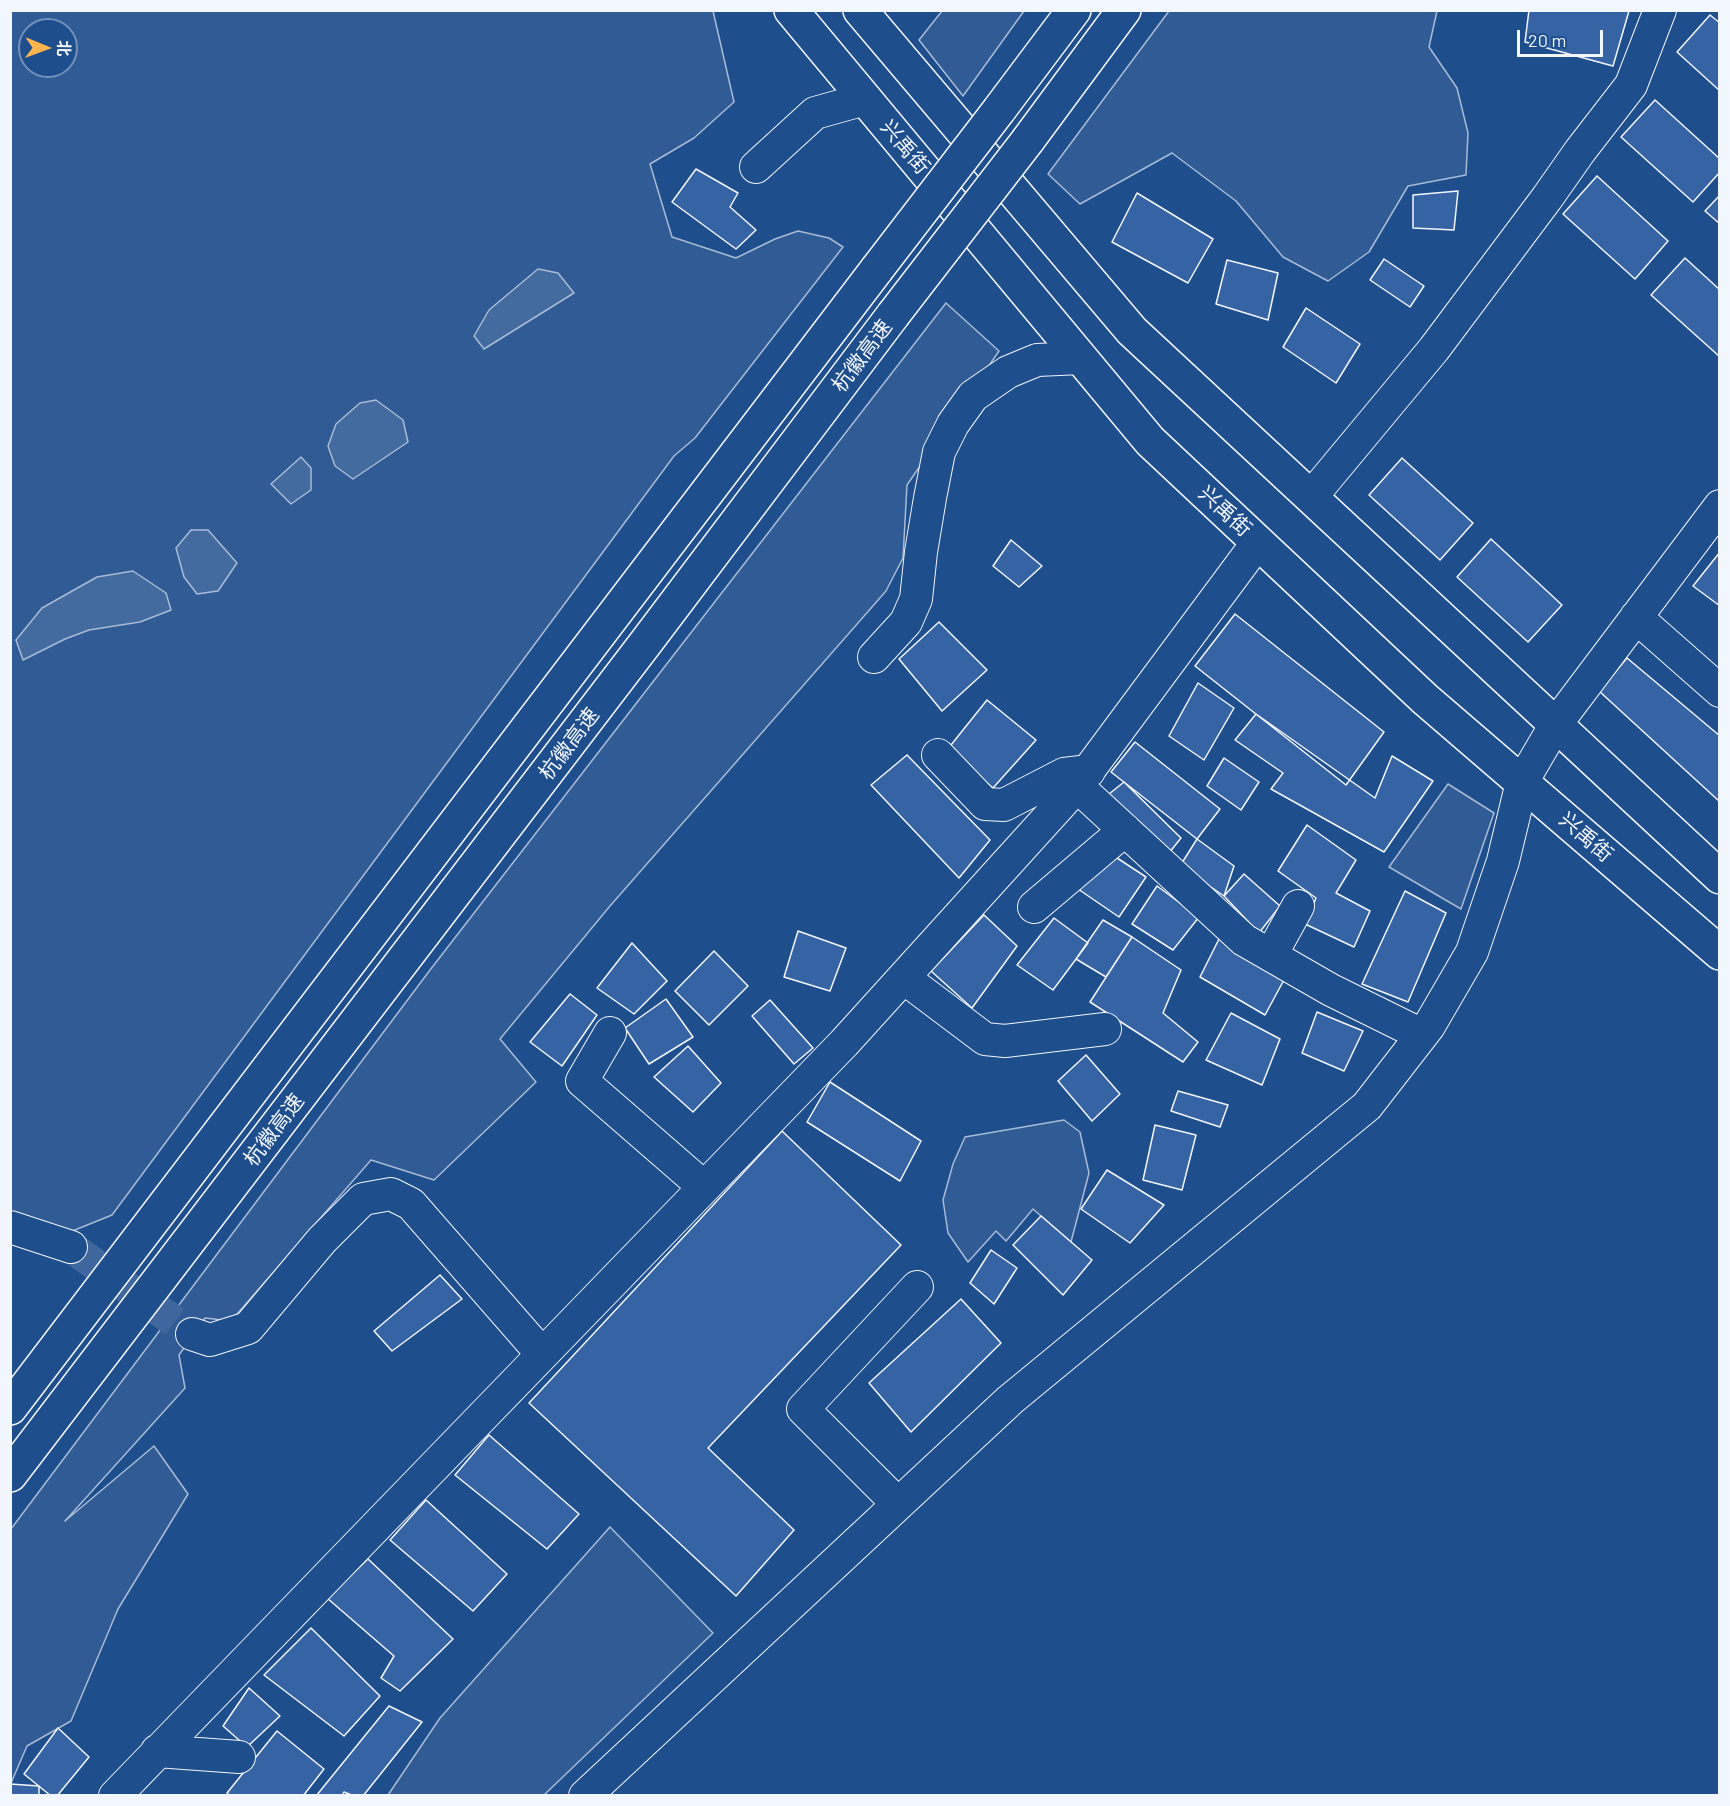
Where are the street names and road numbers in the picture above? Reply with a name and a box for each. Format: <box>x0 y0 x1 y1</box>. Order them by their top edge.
street label: 兴禹街 <box>875 115 935 179</box>
street label: 杭徽高速 <box>827 315 897 397</box>
street label: 兴禹街 <box>1193 480 1257 542</box>
street label: 杭徽高速 <box>534 703 604 785</box>
street label: 兴禹街 <box>1554 807 1618 867</box>
street label: 杭徽高速 <box>239 1089 309 1171</box>

